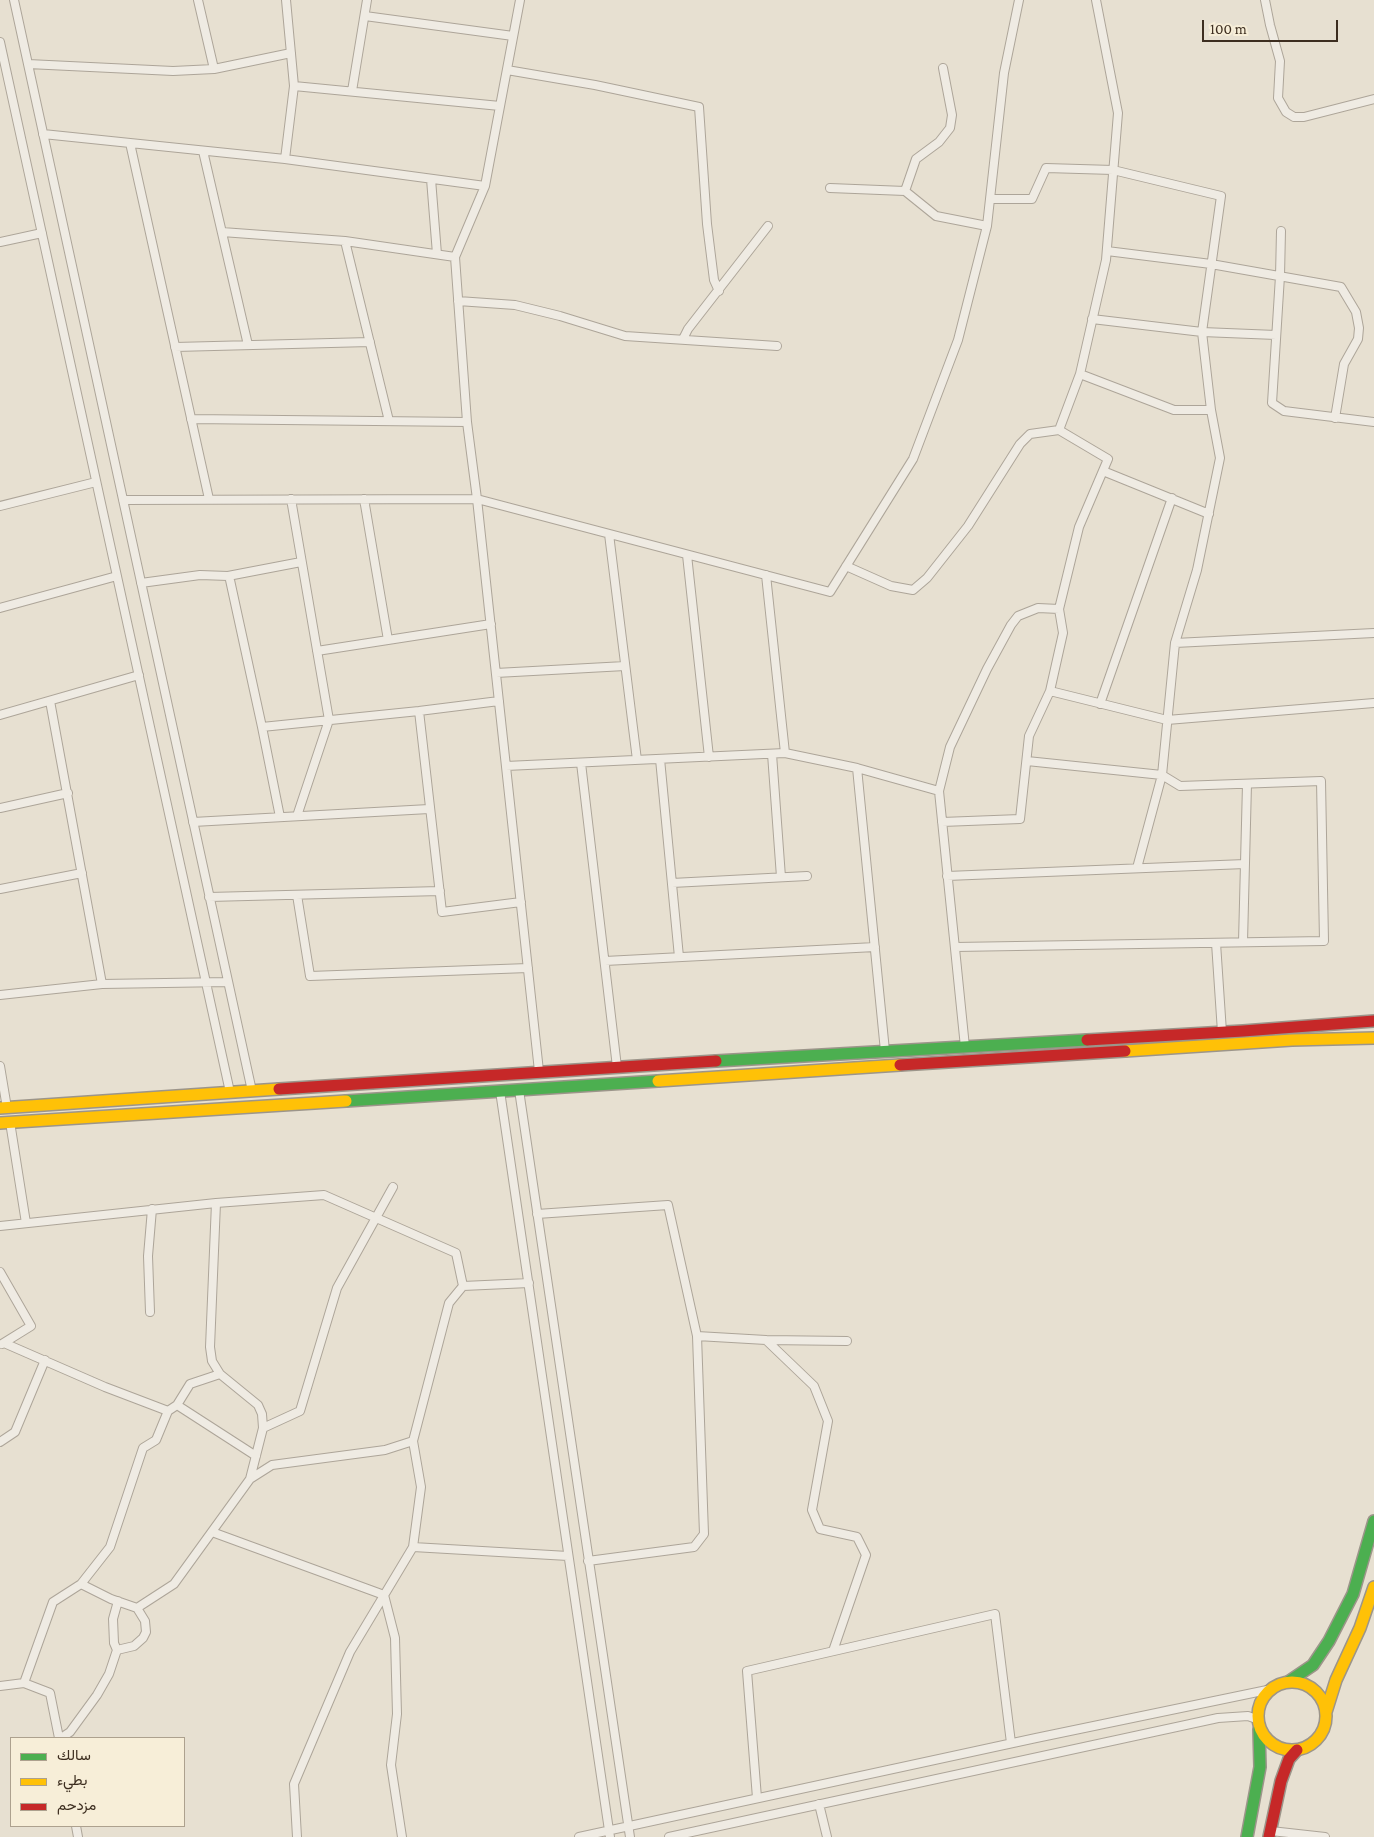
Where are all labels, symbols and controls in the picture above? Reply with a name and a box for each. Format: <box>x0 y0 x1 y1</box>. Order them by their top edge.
scale bar <box>1204 10 1340 42</box>
text: 100 m <box>1210 21 1247 37</box>
legend <box>10 1737 185 1827</box>
text: سالك <box>57 1747 91 1763</box>
text: بطيء <box>57 1772 87 1788</box>
text: مزدحم <box>57 1797 96 1813</box>

